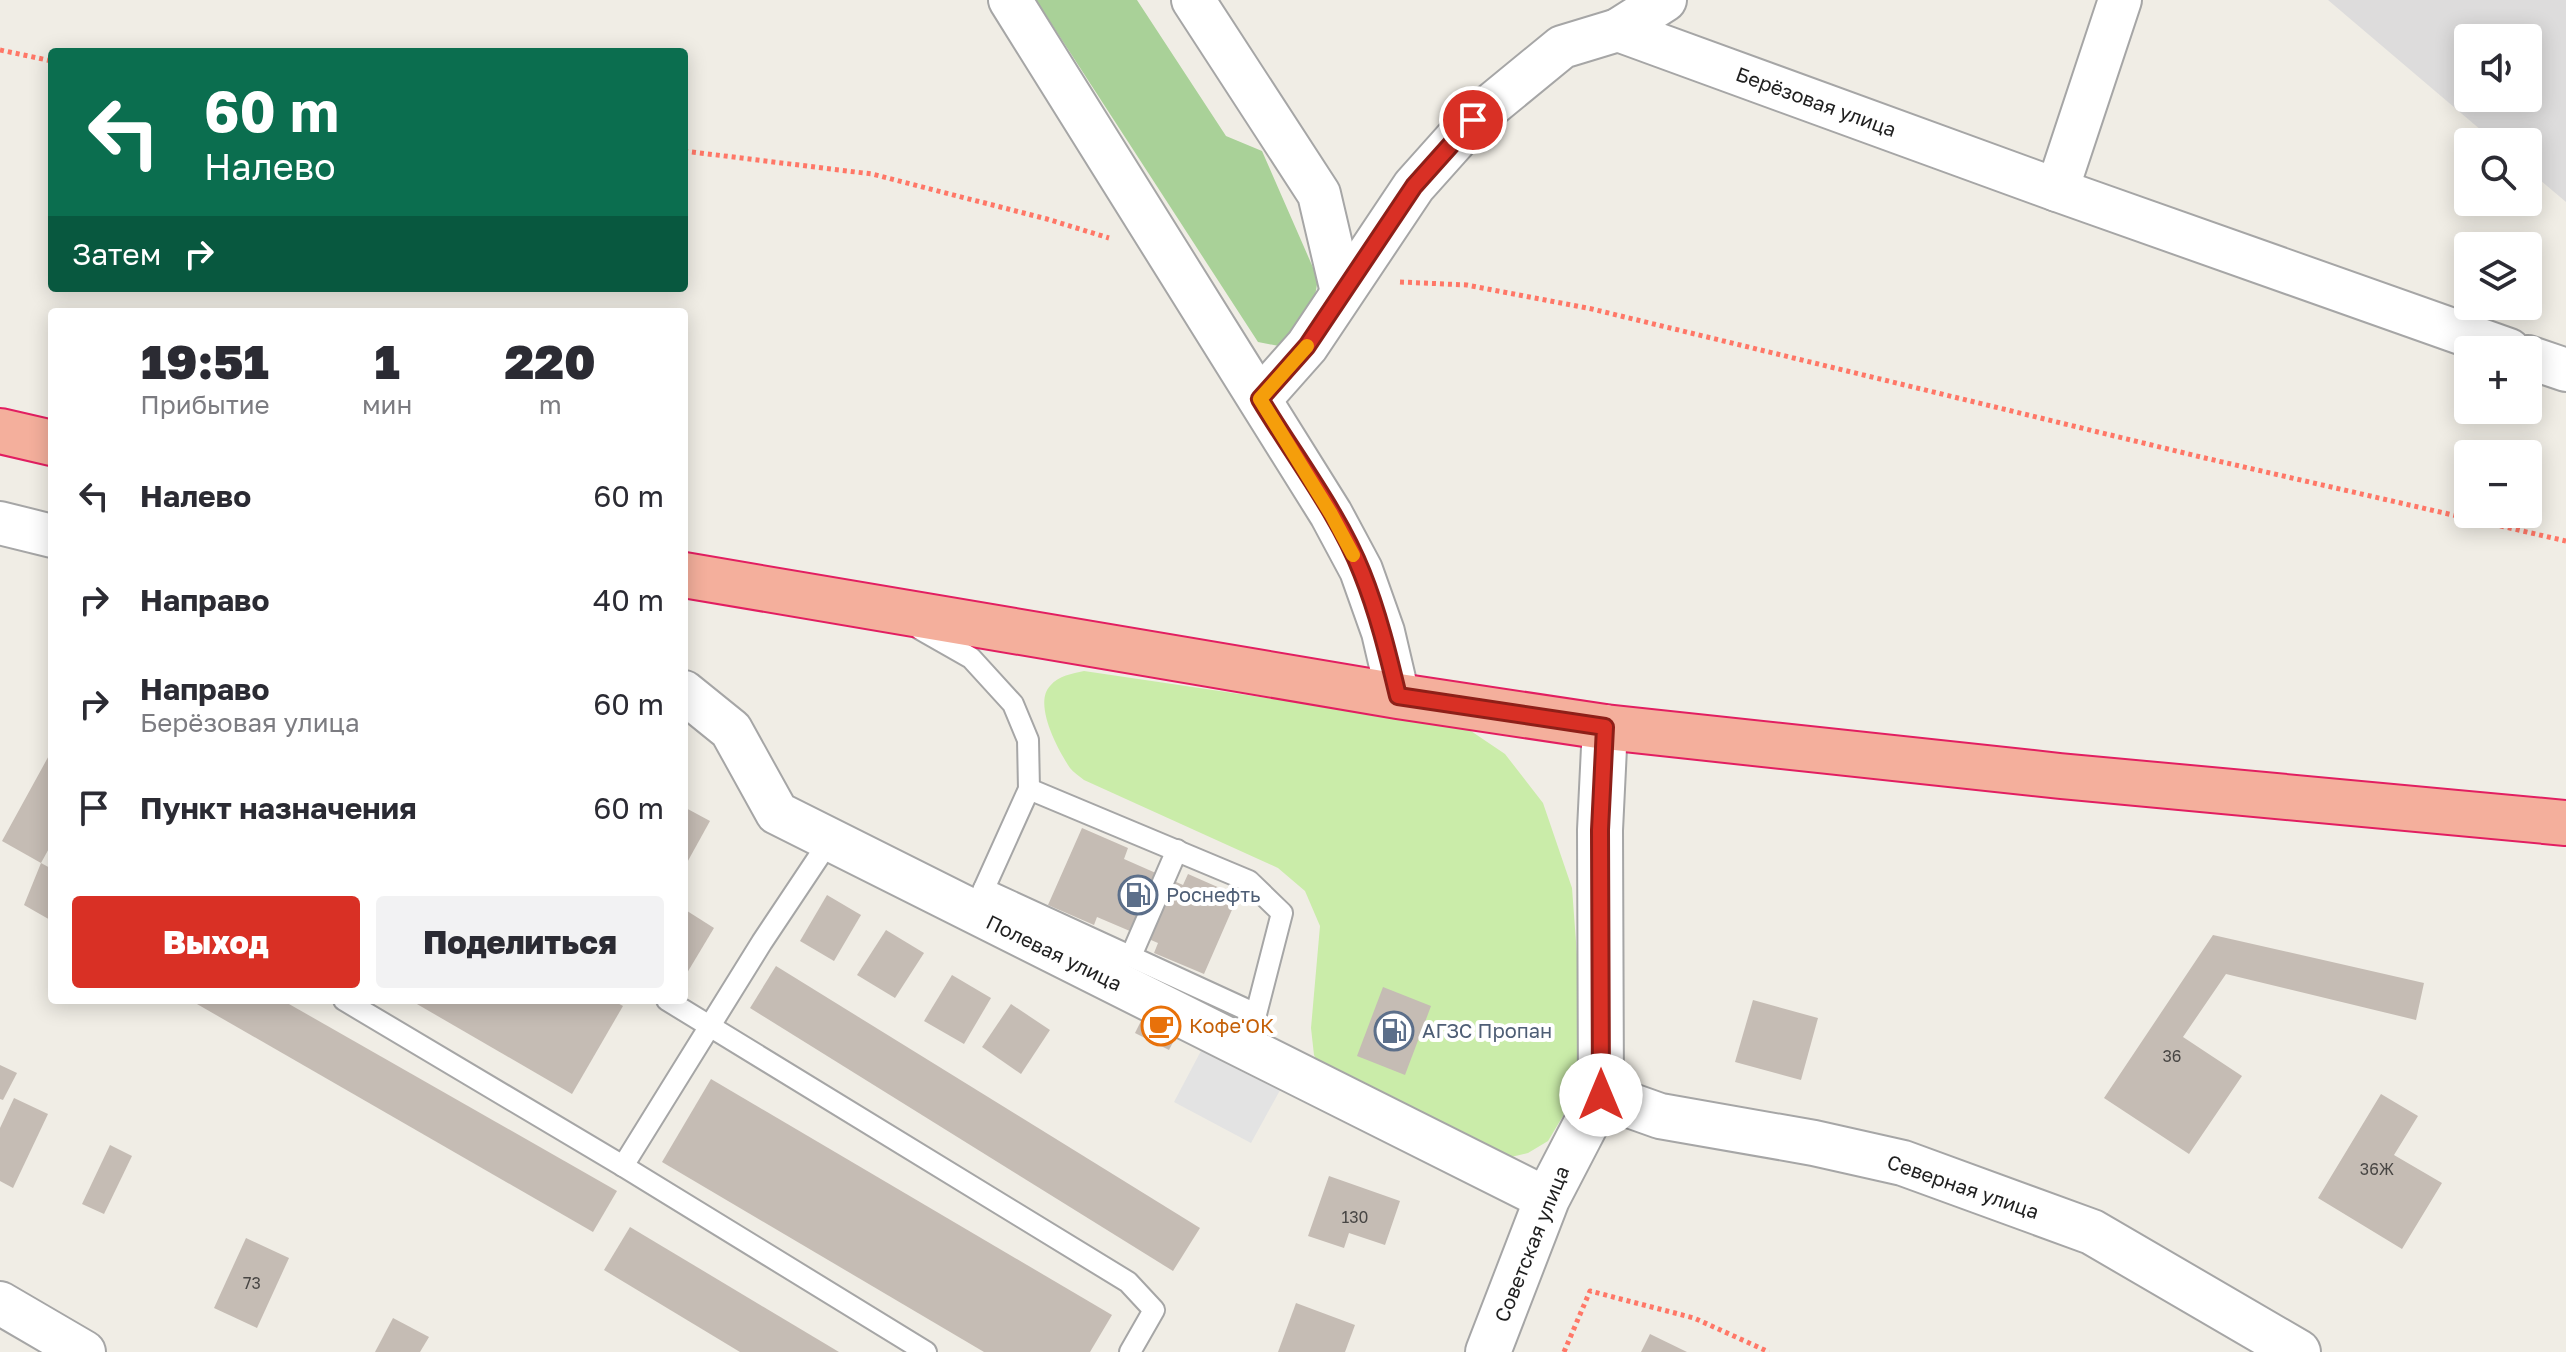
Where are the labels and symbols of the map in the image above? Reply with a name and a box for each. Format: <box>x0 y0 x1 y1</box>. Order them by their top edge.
street label: Берёзовая улица <box>1733 61 1900 141</box>
pin <box>1439 86 1507 154</box>
fuel station icon: Роснефть <box>1117 874 1159 916</box>
place label: Роснефть <box>1166 882 1261 906</box>
street label: Полевая улица <box>983 909 1126 995</box>
cafe icon: Кофе'ОК <box>1140 1005 1182 1047</box>
fuel station icon: АГЗС Пропан <box>1373 1010 1415 1052</box>
place label: Кофе'ОК <box>1189 1013 1274 1037</box>
place label: АГЗС Пропан <box>1422 1018 1552 1042</box>
house number: 36 <box>2162 1046 2182 1066</box>
position arrow <box>1559 1053 1643 1137</box>
street label: Северная улица <box>1884 1149 2042 1223</box>
house number: 36Ж <box>2360 1159 2394 1179</box>
street label: Советская улица <box>1489 1162 1573 1325</box>
house number: 130 <box>1341 1207 1369 1227</box>
house number: 73 <box>243 1273 261 1293</box>

